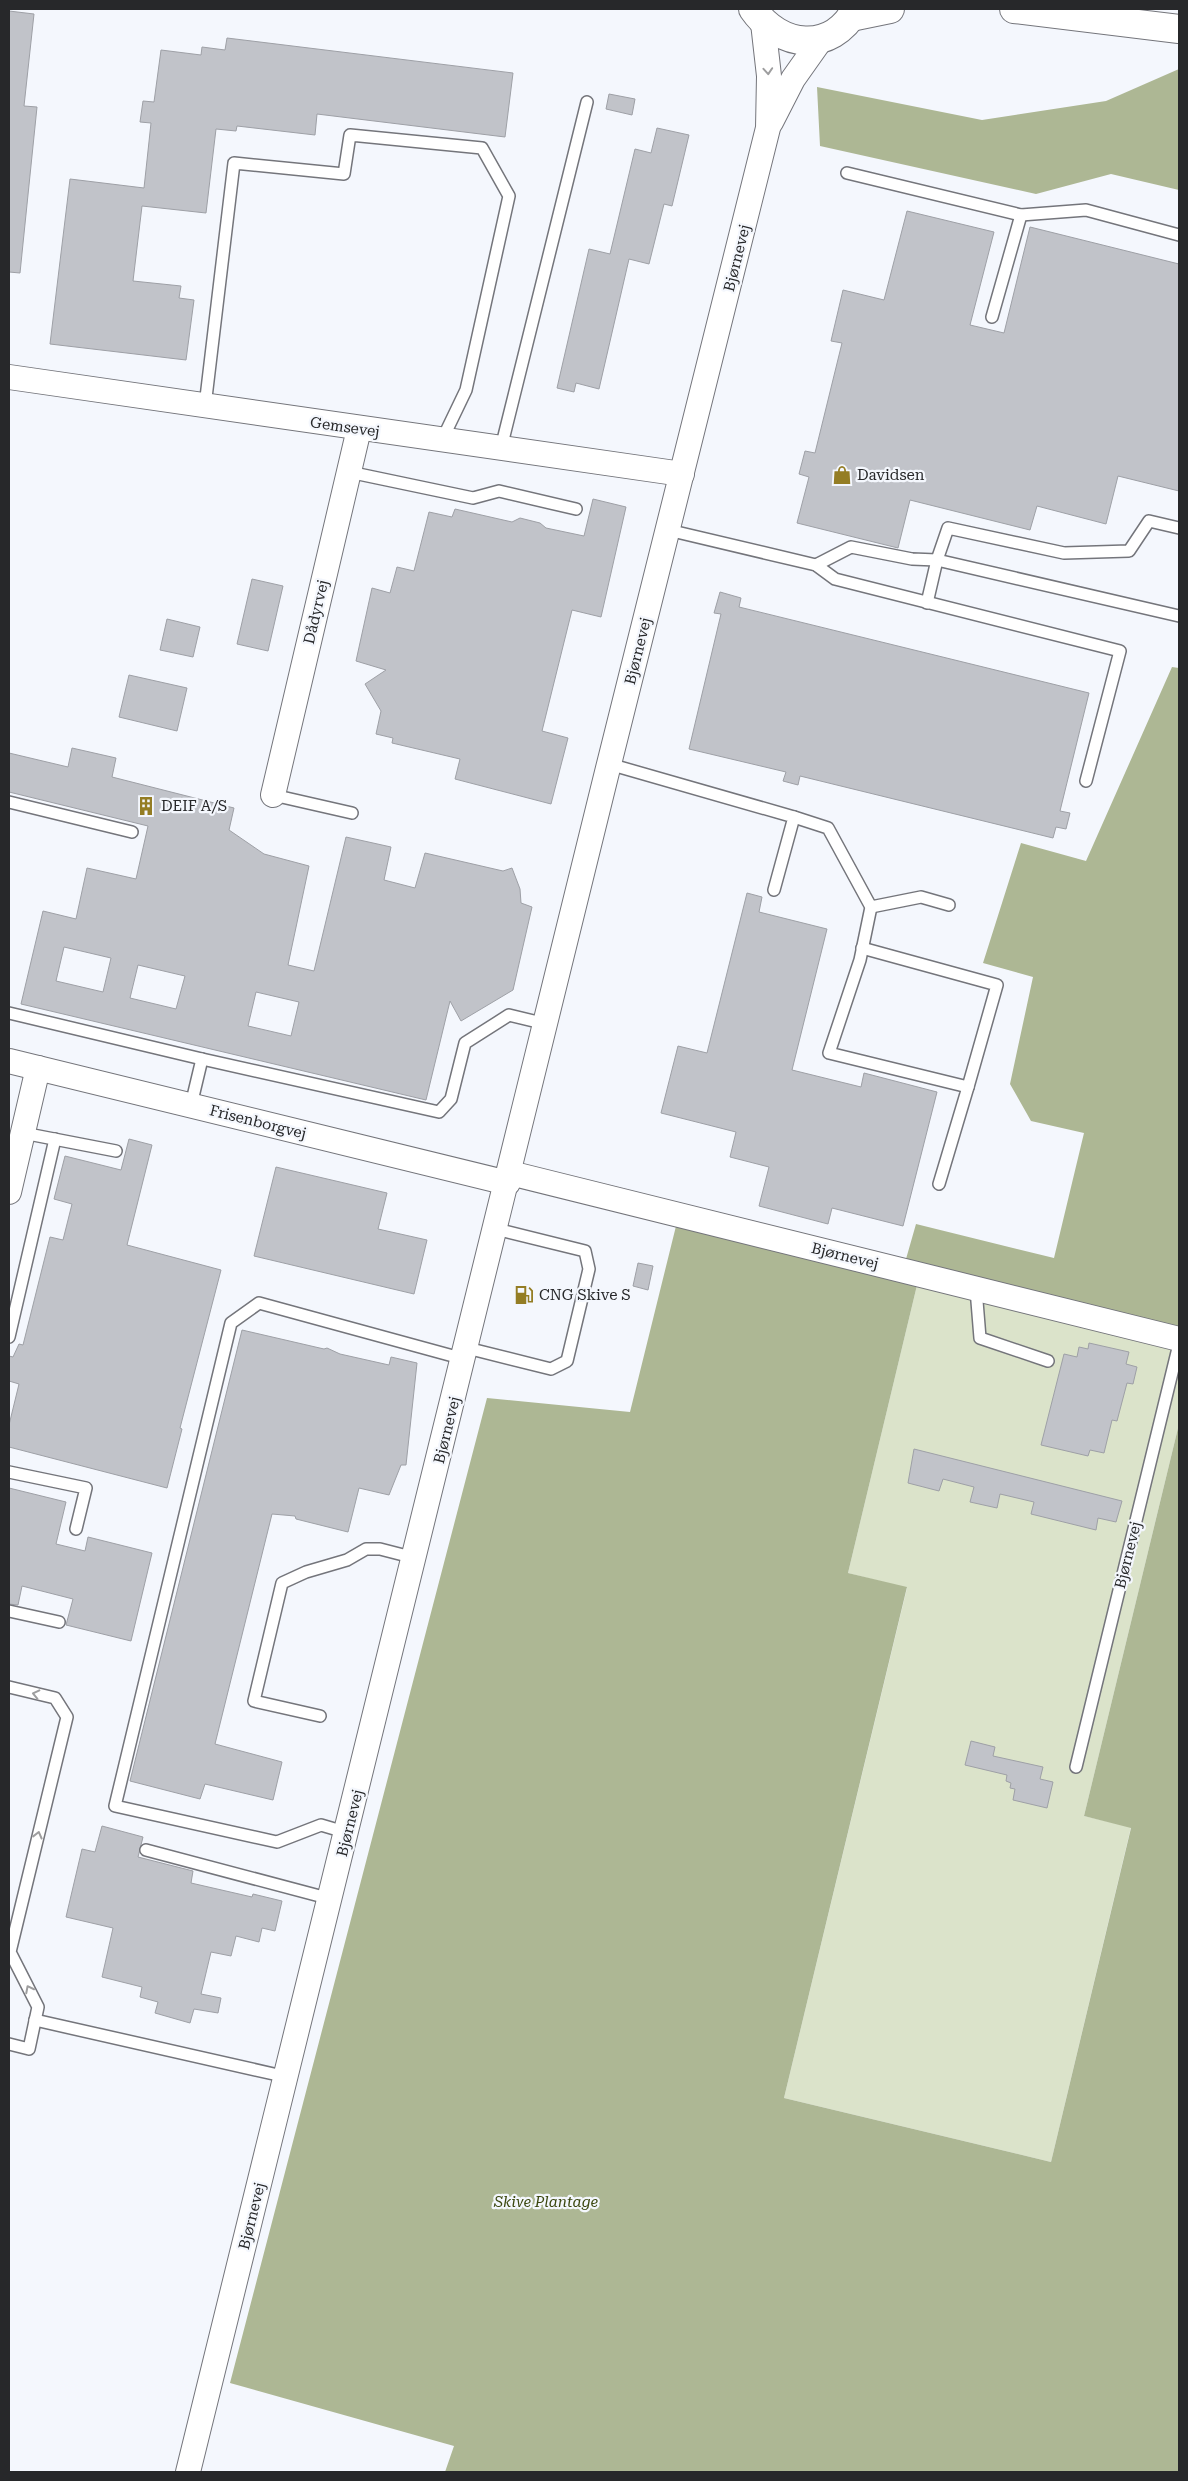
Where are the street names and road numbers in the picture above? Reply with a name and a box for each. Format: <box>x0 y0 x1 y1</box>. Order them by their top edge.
street label: Bjørnevej <box>720 222 754 294</box>
street label: Gemsevej <box>309 413 381 441</box>
street label: Dådyrvej <box>300 578 332 646</box>
street label: Bjørnevej <box>621 615 655 687</box>
street label: Frisenborgvej <box>208 1101 308 1143</box>
street label: Bjørnevej <box>809 1239 881 1273</box>
street label: Bjørnevej <box>430 1394 464 1466</box>
street label: Bjørnevej <box>1111 1519 1145 1591</box>
street label: Bjørnevej <box>333 1787 367 1859</box>
street label: Bjørnevej <box>235 2180 269 2252</box>

